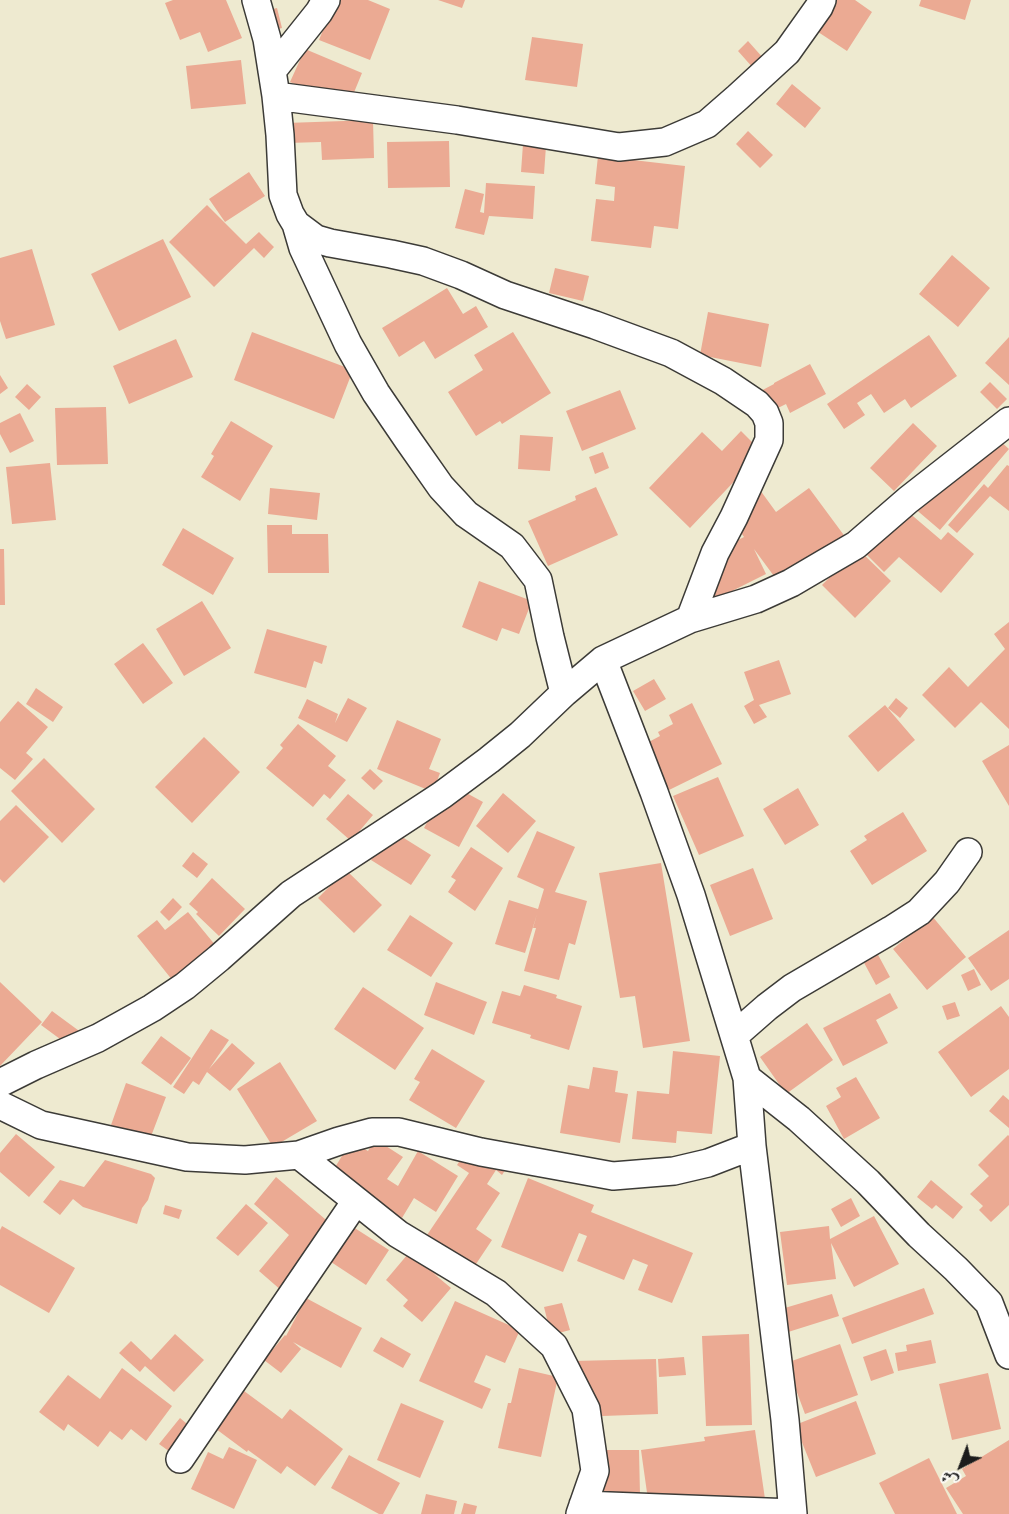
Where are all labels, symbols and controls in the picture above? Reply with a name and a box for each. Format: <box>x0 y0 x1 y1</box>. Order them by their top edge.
north arrow <box>931 1436 991 1496</box>
text: ش <box>935 1465 963 1494</box>

